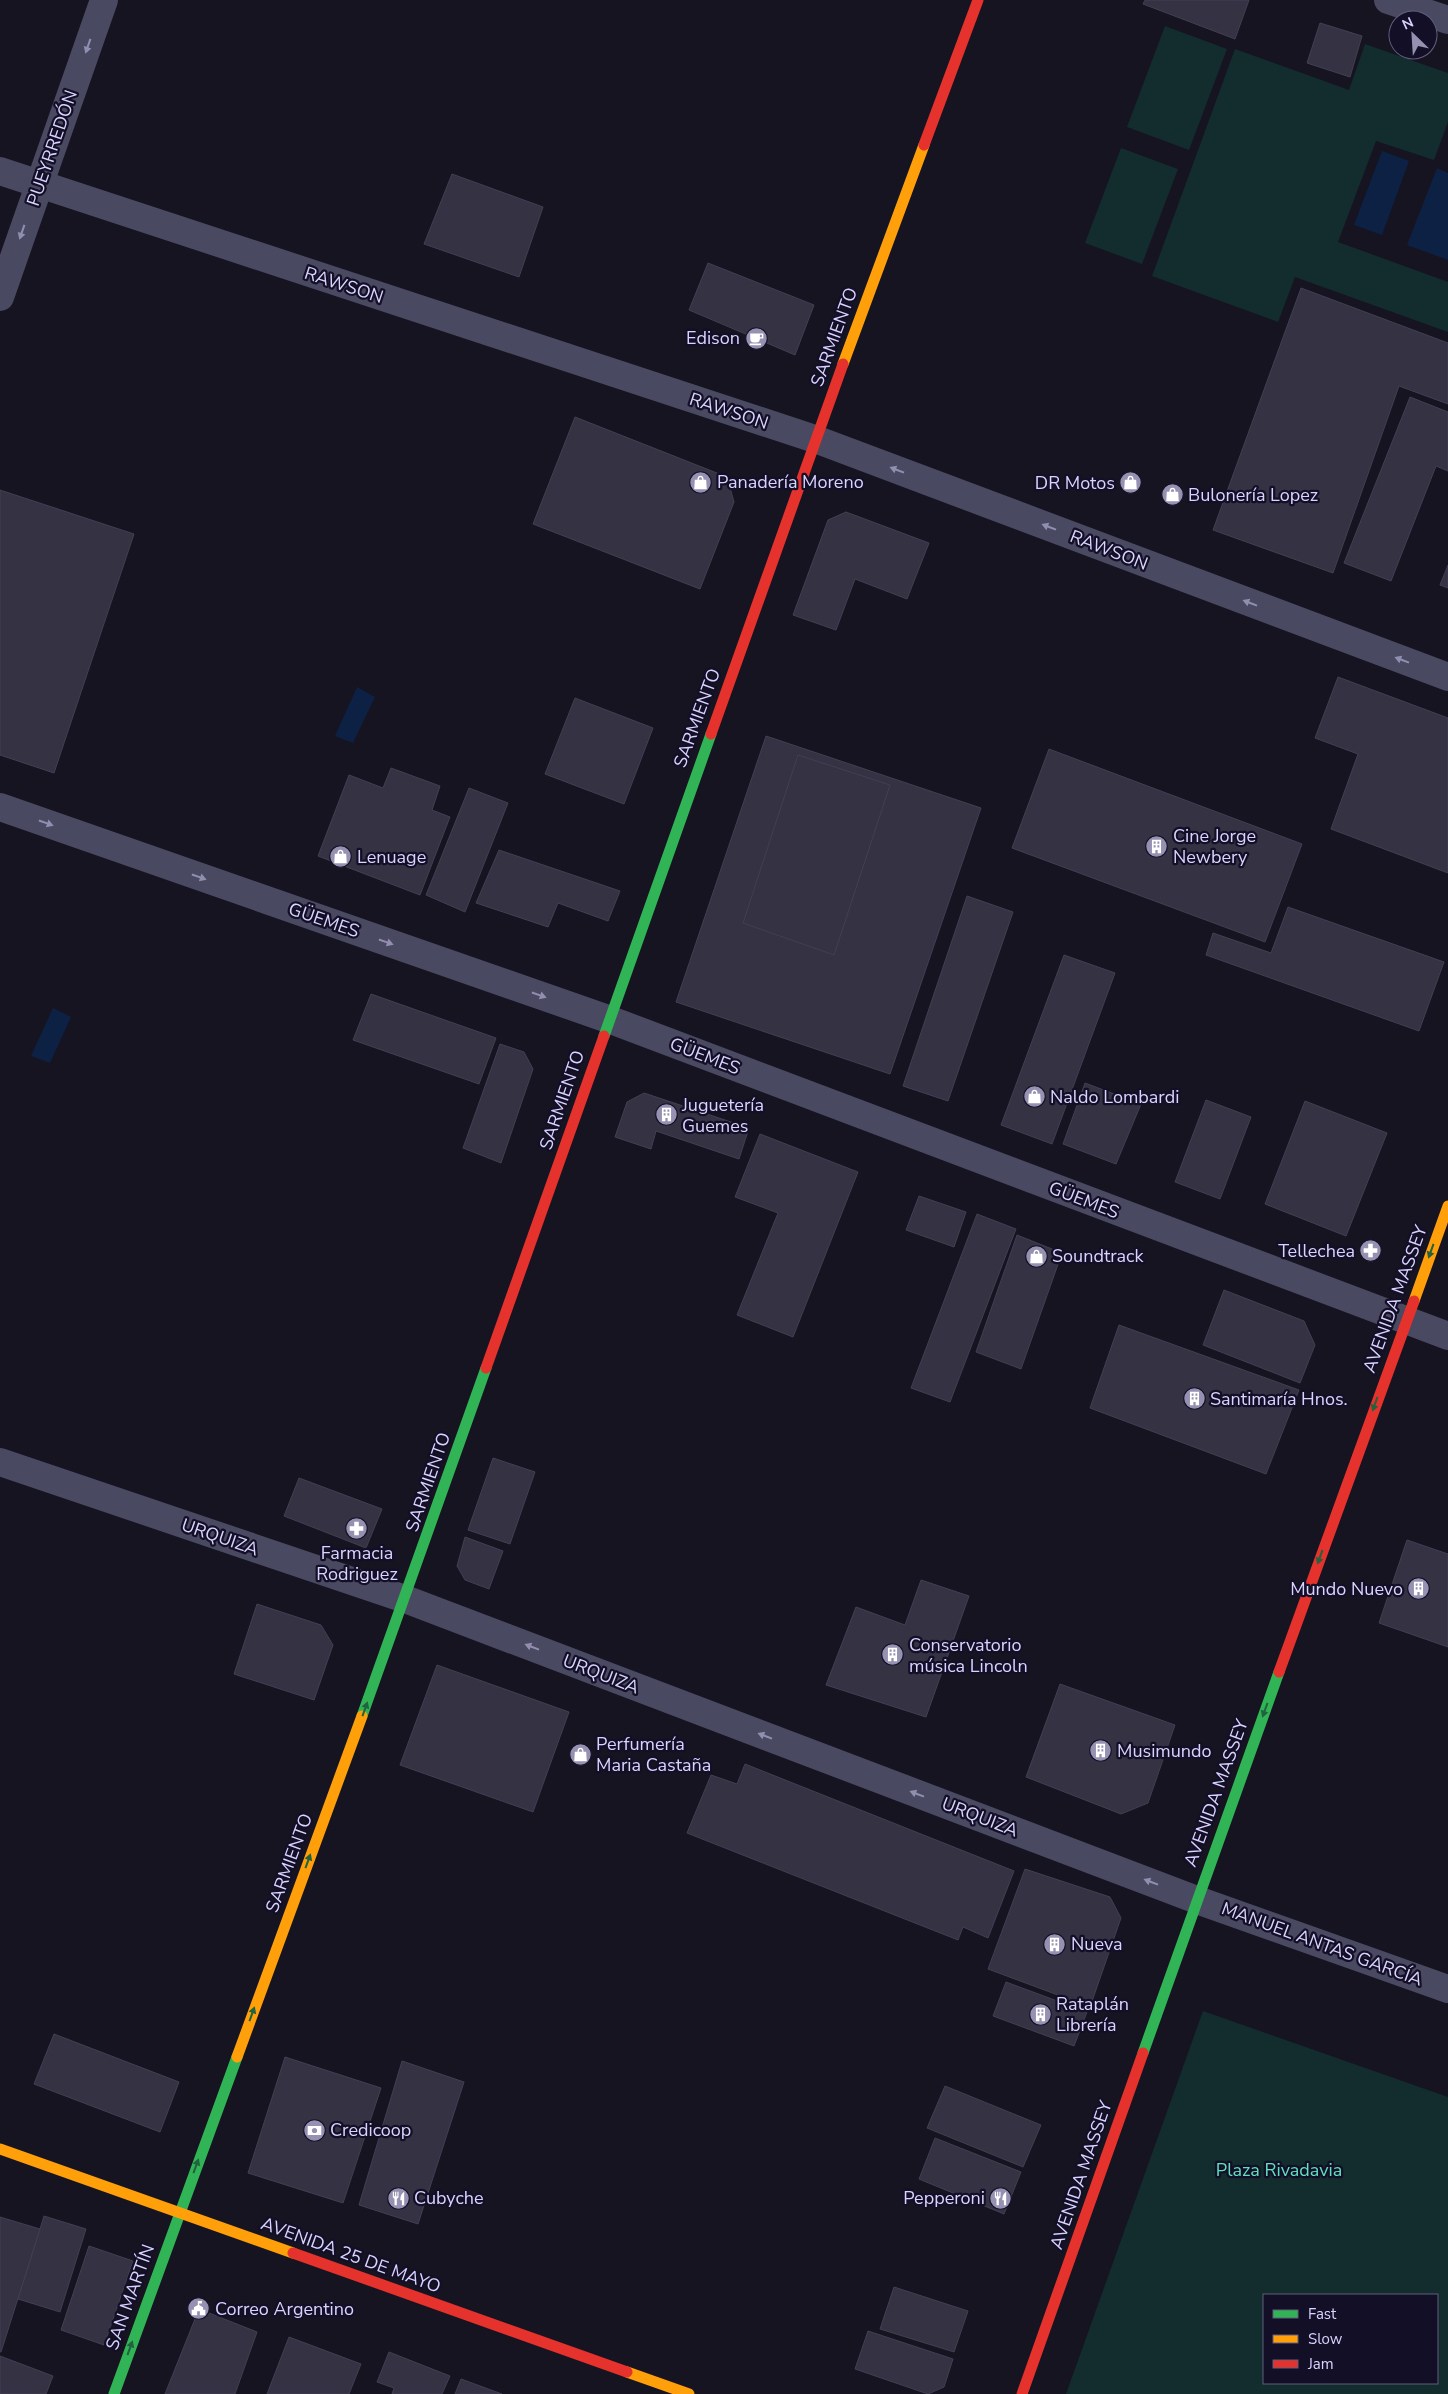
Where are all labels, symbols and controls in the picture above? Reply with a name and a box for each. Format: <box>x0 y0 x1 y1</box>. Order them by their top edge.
north arrow <box>1388 10 1438 60</box>
text: N <box>1399 13 1416 34</box>
one-way arrow <box>84 39 92 54</box>
street label: PUEYRREDÓN <box>21 87 83 209</box>
one-way arrow <box>18 225 25 240</box>
street label: RAWSON <box>301 261 387 309</box>
street label: SARMIENTO <box>805 284 863 390</box>
place label: Edison <box>686 326 740 350</box>
cafe icon: Edison <box>744 326 768 350</box>
street label: RAWSON <box>686 387 772 435</box>
one-way arrow <box>889 466 904 474</box>
shop icon: Panadería Moreno <box>689 470 713 494</box>
place label: Panadería Moreno <box>717 470 864 494</box>
place label: DR Motos <box>1035 471 1115 495</box>
shop icon: DR Motos <box>1119 471 1143 495</box>
shop icon: Bulonería Lopez <box>1160 483 1184 507</box>
place label: Bulonería Lopez <box>1188 483 1318 507</box>
one-way arrow <box>1041 523 1056 531</box>
street label: RAWSON <box>1067 524 1151 576</box>
one-way arrow <box>1243 599 1258 606</box>
one-way arrow <box>1395 656 1410 663</box>
street label: SARMIENTO <box>668 665 726 771</box>
one-way arrow <box>39 819 54 827</box>
place label: Cine Jorge Newbery <box>1173 824 1256 869</box>
building icon: Cine Jorge Newbery <box>1145 834 1169 858</box>
shop icon: Lenuage <box>329 845 353 869</box>
place label: Lenuage <box>357 845 426 869</box>
one-way arrow <box>192 874 207 881</box>
street label: GÜEMES <box>285 897 363 943</box>
one-way arrow <box>379 938 394 946</box>
one-way arrow <box>532 992 547 999</box>
street label: GÜEMES <box>666 1032 744 1080</box>
street label: SARMIENTO <box>534 1047 590 1153</box>
shop icon: Naldo Lombardi <box>1022 1085 1046 1109</box>
place label: Naldo Lombardi <box>1050 1085 1179 1109</box>
place label: Juguetería Guemes <box>681 1093 764 1138</box>
building icon: Juguetería Guemes <box>654 1103 678 1127</box>
street label: GÜEMES <box>1045 1176 1123 1224</box>
street label: AVENIDA MASSEY <box>1357 1222 1433 1376</box>
place label: Tellechea <box>1278 1239 1355 1263</box>
pharmacy icon: Tellechea <box>1359 1239 1383 1263</box>
shop icon: Soundtrack <box>1024 1244 1048 1268</box>
place label: Soundtrack <box>1052 1244 1144 1268</box>
one-way arrow <box>1427 1244 1434 1259</box>
building icon: Santimaría Hnos. <box>1182 1387 1206 1411</box>
place label: Santimaría Hnos. <box>1210 1387 1348 1411</box>
one-way arrow <box>1371 1397 1379 1412</box>
street label: SARMIENTO <box>400 1429 456 1535</box>
street label: URQUIZA <box>178 1513 262 1561</box>
pharmacy icon: Farmacia Rodriguez <box>345 1516 369 1540</box>
place label: Farmacia Rodriguez <box>316 1541 398 1586</box>
one-way arrow <box>1316 1550 1324 1565</box>
place label: Mundo Nuevo <box>1290 1577 1403 1601</box>
building icon: Mundo Nuevo <box>1407 1577 1431 1601</box>
place label: Conservatorio música Lincoln <box>909 1633 1028 1678</box>
one-way arrow <box>525 1643 539 1651</box>
building icon: Conservatorio música Lincoln <box>881 1643 905 1667</box>
street label: URQUIZA <box>559 1648 643 1700</box>
one-way arrow <box>361 1701 369 1716</box>
one-way arrow <box>1261 1702 1268 1717</box>
street label: AVENIDA MASSEY <box>1178 1716 1254 1870</box>
place label: Perfumería Maria Castaña <box>596 1732 711 1777</box>
one-way arrow <box>758 1732 773 1739</box>
building icon: Musimundo <box>1089 1739 1113 1763</box>
place label: Musimundo <box>1117 1739 1212 1763</box>
shop icon: Perfumería Maria Castaña <box>568 1742 592 1766</box>
one-way arrow <box>910 1790 925 1797</box>
street label: URQUIZA <box>938 1791 1022 1843</box>
street label: SARMIENTO <box>260 1810 318 1916</box>
one-way arrow <box>305 1854 312 1869</box>
one-way arrow <box>1144 1878 1158 1886</box>
street label: MANUEL ANTAS GARCÍA <box>1218 1896 1426 1992</box>
building icon: Nueva <box>1043 1932 1067 1956</box>
place label: Nueva <box>1071 1932 1123 1956</box>
place label: Rataplán Librería <box>1056 1992 1129 2037</box>
building icon: Rataplán Librería <box>1028 2002 1052 2026</box>
one-way arrow <box>248 2006 256 2021</box>
street label: AVENIDA MASSEY <box>1044 2097 1118 2252</box>
bank icon: Credicoop <box>302 2118 326 2142</box>
place label: Credicoop <box>330 2118 411 2142</box>
park label: Plaza Rivadavia <box>1216 2158 1342 2182</box>
one-way arrow <box>193 2159 200 2174</box>
restaurant icon: Cubyche <box>386 2186 410 2210</box>
place label: Cubyche <box>414 2186 484 2210</box>
place label: Pepperoni <box>903 2186 985 2210</box>
restaurant icon: Pepperoni <box>989 2186 1013 2210</box>
street label: AVENIDA 25 DE MAYO <box>258 2211 444 2299</box>
street label: SAN MARTÍN <box>100 2241 160 2353</box>
legend <box>1263 2294 1438 2384</box>
public building icon: Correo Argentino <box>187 2297 211 2321</box>
place label: Correo Argentino <box>215 2297 354 2321</box>
text: Fast <box>1308 2304 1337 2324</box>
text: Slow <box>1308 2329 1343 2349</box>
one-way arrow <box>126 2340 134 2355</box>
text: Jam <box>1307 2354 1334 2374</box>

